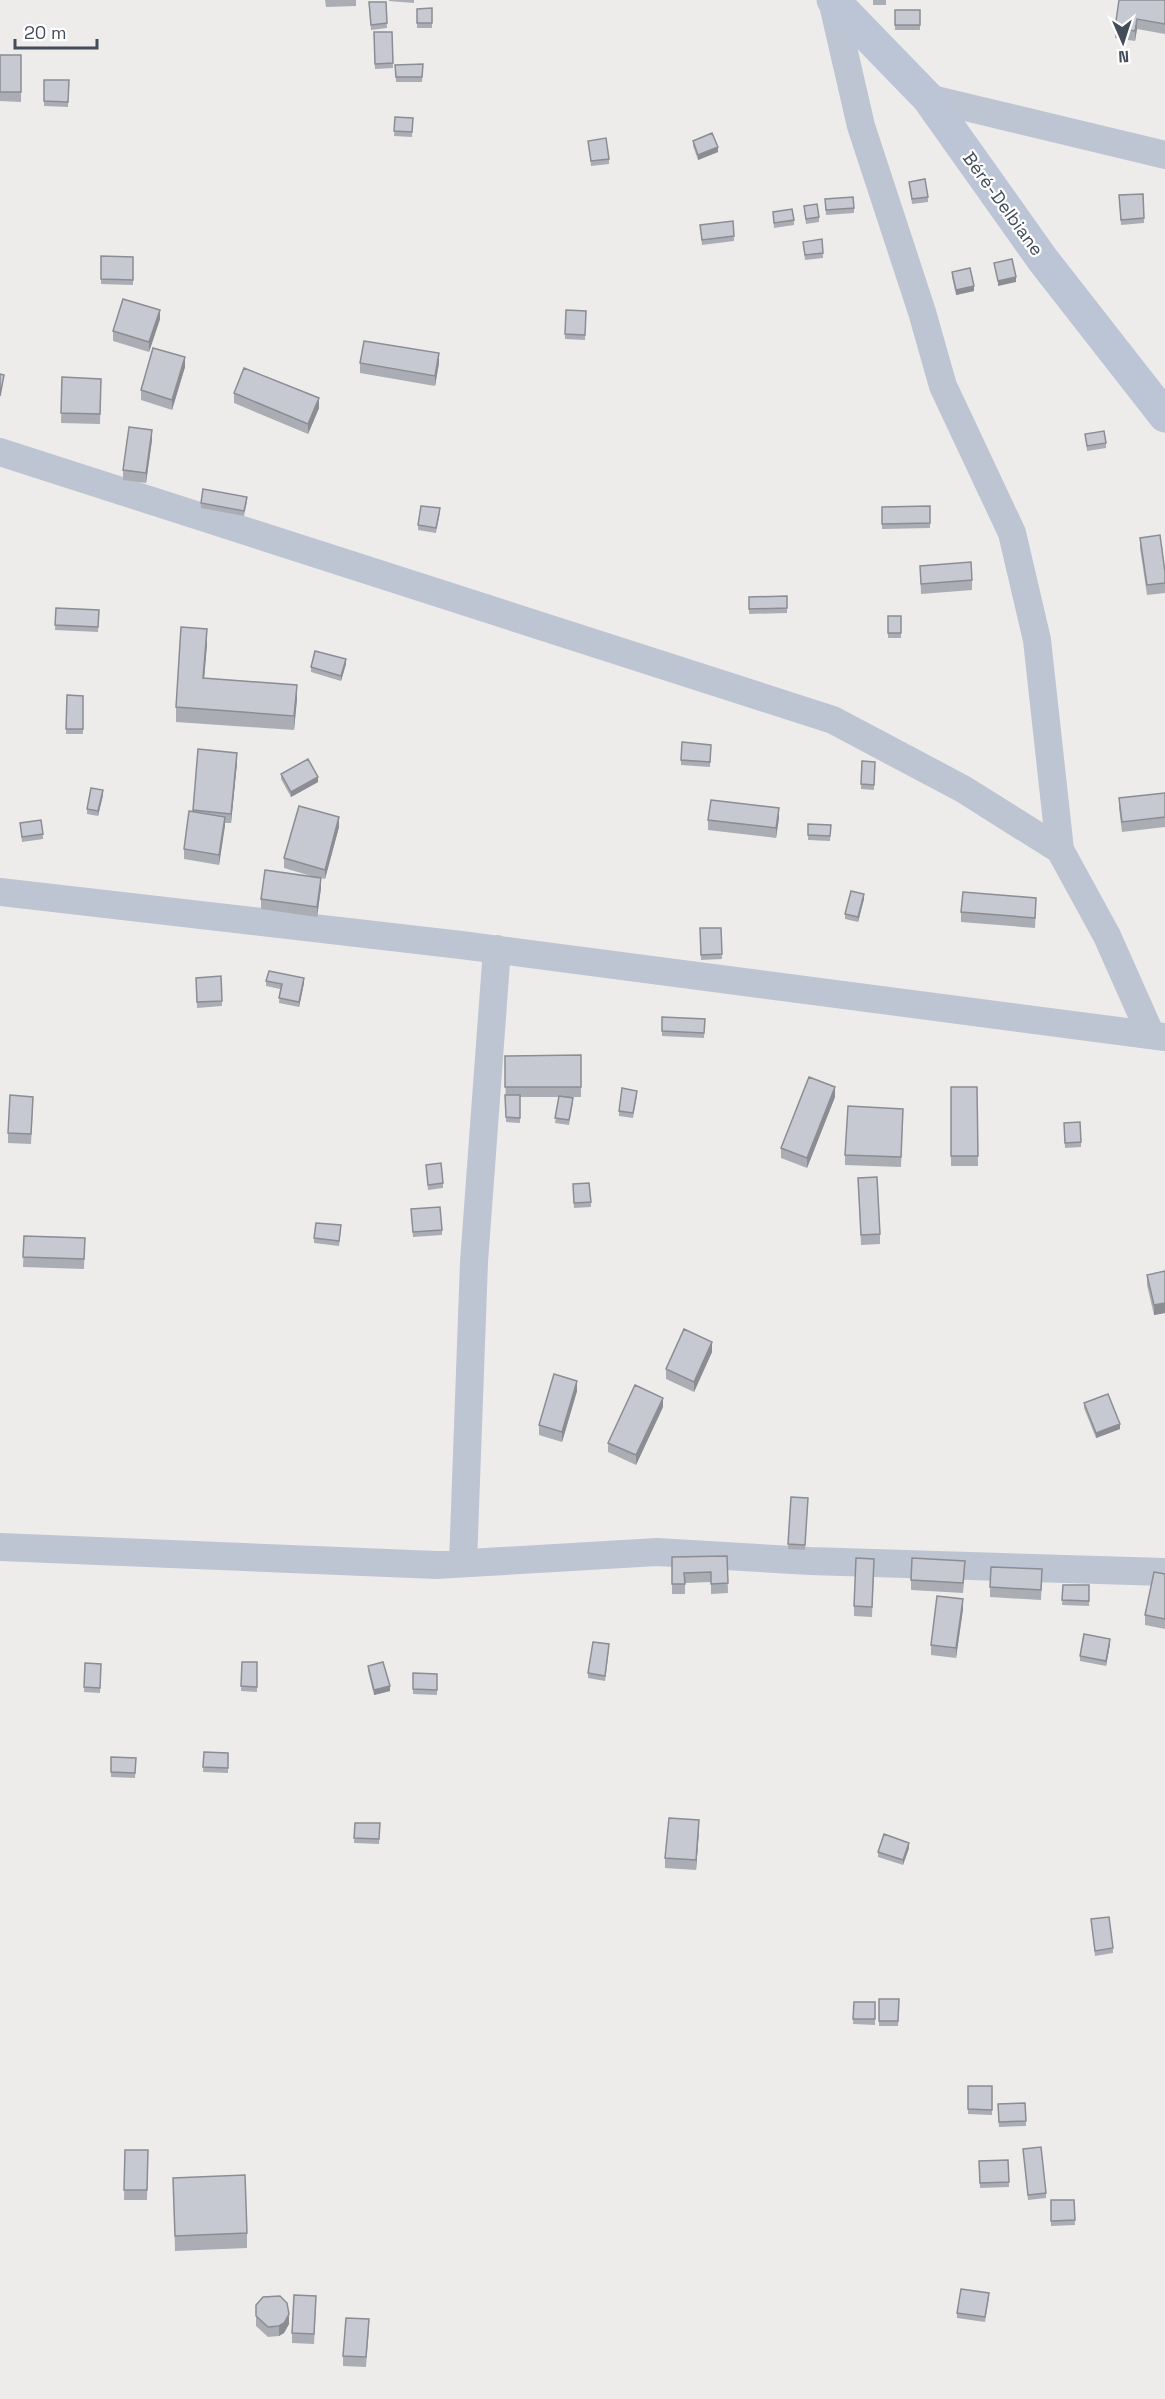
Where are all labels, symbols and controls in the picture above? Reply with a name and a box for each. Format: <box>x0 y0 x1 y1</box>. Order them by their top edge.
scale bar <box>15 12 98 50</box>
north arrow <box>1093 12 1153 72</box>
text: 20 m <box>24 21 67 44</box>
text: N <box>1118 46 1130 67</box>
street label: Béré-Delbiane <box>958 147 1049 260</box>

